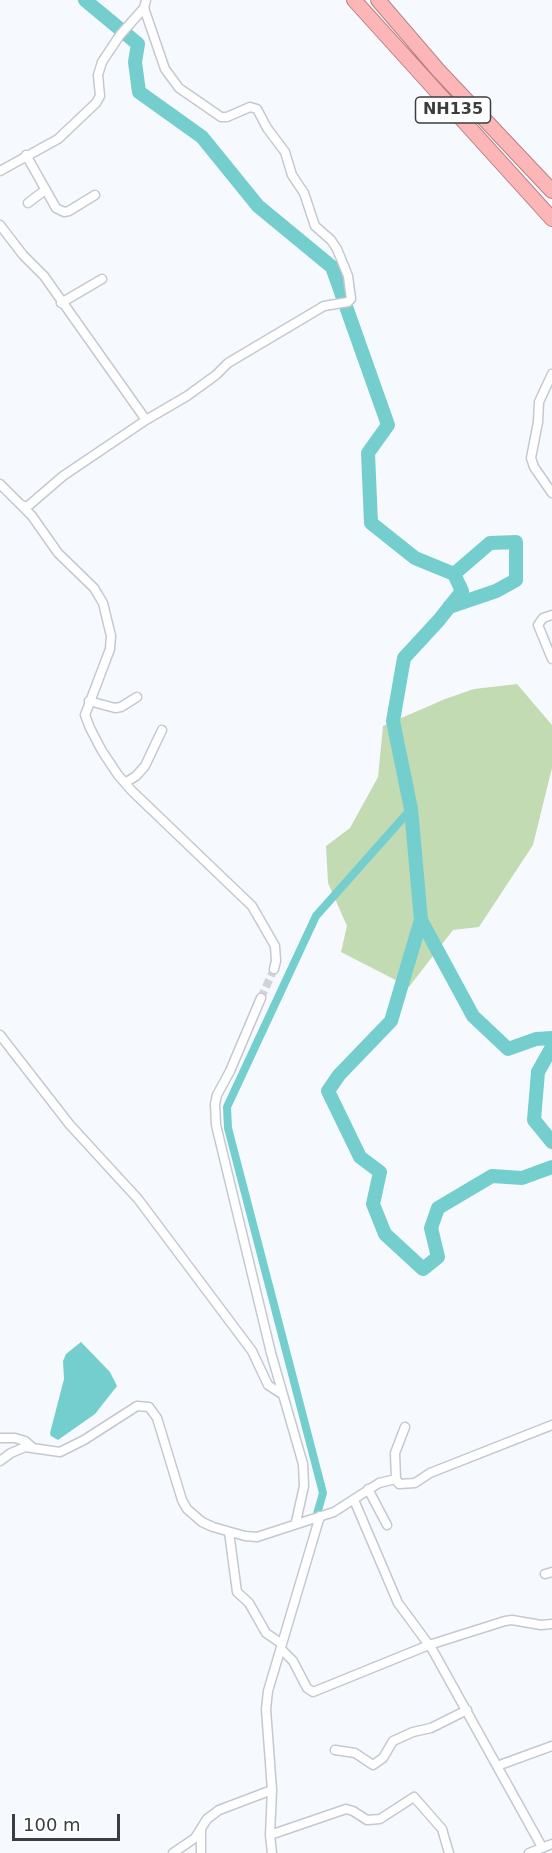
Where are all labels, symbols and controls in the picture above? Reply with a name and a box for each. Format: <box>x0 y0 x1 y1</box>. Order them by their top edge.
road number: NH135 <box>416 97 490 123</box>
scale bar <box>15 1802 123 1840</box>
text: 100 m <box>23 1814 81 1835</box>

